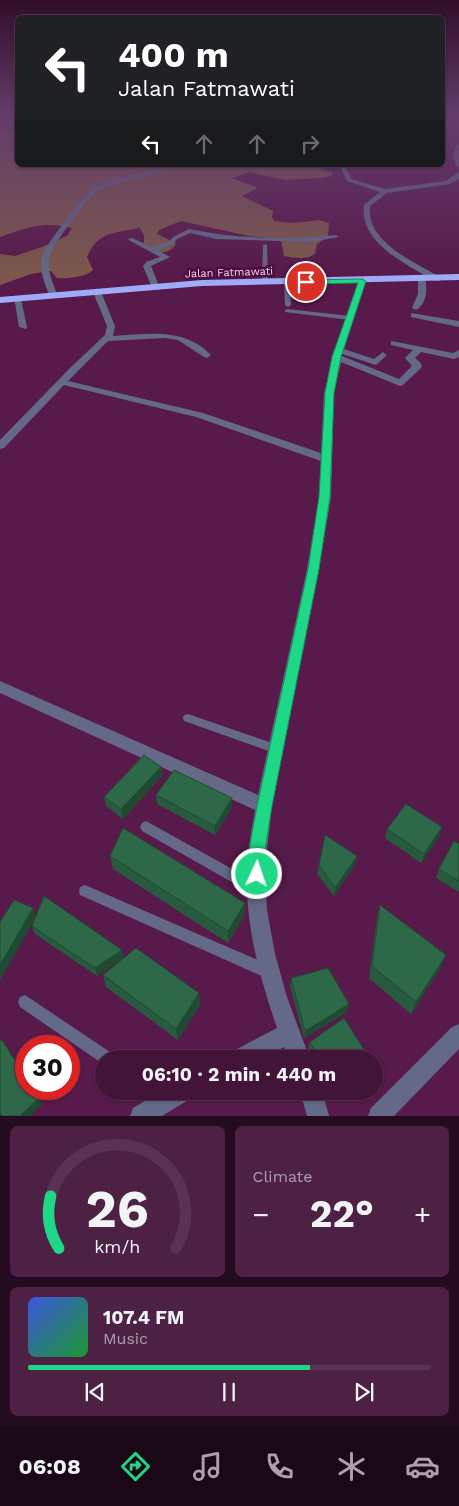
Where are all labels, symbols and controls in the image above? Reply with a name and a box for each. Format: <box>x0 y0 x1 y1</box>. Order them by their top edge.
text: 400 m <box>118 34 229 76</box>
icon: left <box>35 35 100 100</box>
text: Jalan Fatmawati <box>118 76 295 101</box>
icon: left <box>137 130 165 158</box>
icon: ahead <box>190 130 218 158</box>
icon: ahead <box>243 130 271 158</box>
icon: right <box>296 130 324 158</box>
pin <box>285 261 327 303</box>
street label: Jalan Fatmawati <box>185 264 273 281</box>
icon: arrive <box>292 268 320 296</box>
position arrow <box>230 847 282 899</box>
speed limit sign: 30 <box>15 1035 80 1100</box>
text: 06:10 · 2 min · 440 m <box>142 1063 336 1086</box>
text: Climate <box>253 1167 313 1186</box>
text: 26 <box>86 1179 149 1240</box>
text: 22° <box>310 1192 374 1236</box>
text: − <box>253 1198 269 1231</box>
text: + <box>414 1198 431 1231</box>
text: km/h <box>94 1236 140 1257</box>
text: 107.4 FM <box>103 1306 184 1329</box>
text: Music <box>103 1329 148 1348</box>
icon: previous <box>81 1378 109 1406</box>
icon: pause <box>215 1378 243 1406</box>
icon: next <box>350 1378 378 1406</box>
icon: directions <box>118 1449 153 1484</box>
icon: music <box>190 1449 225 1484</box>
icon: phone <box>262 1449 297 1484</box>
icon: climate <box>334 1449 369 1484</box>
icon: car <box>405 1449 440 1484</box>
text: 06:08 <box>18 1454 81 1479</box>

